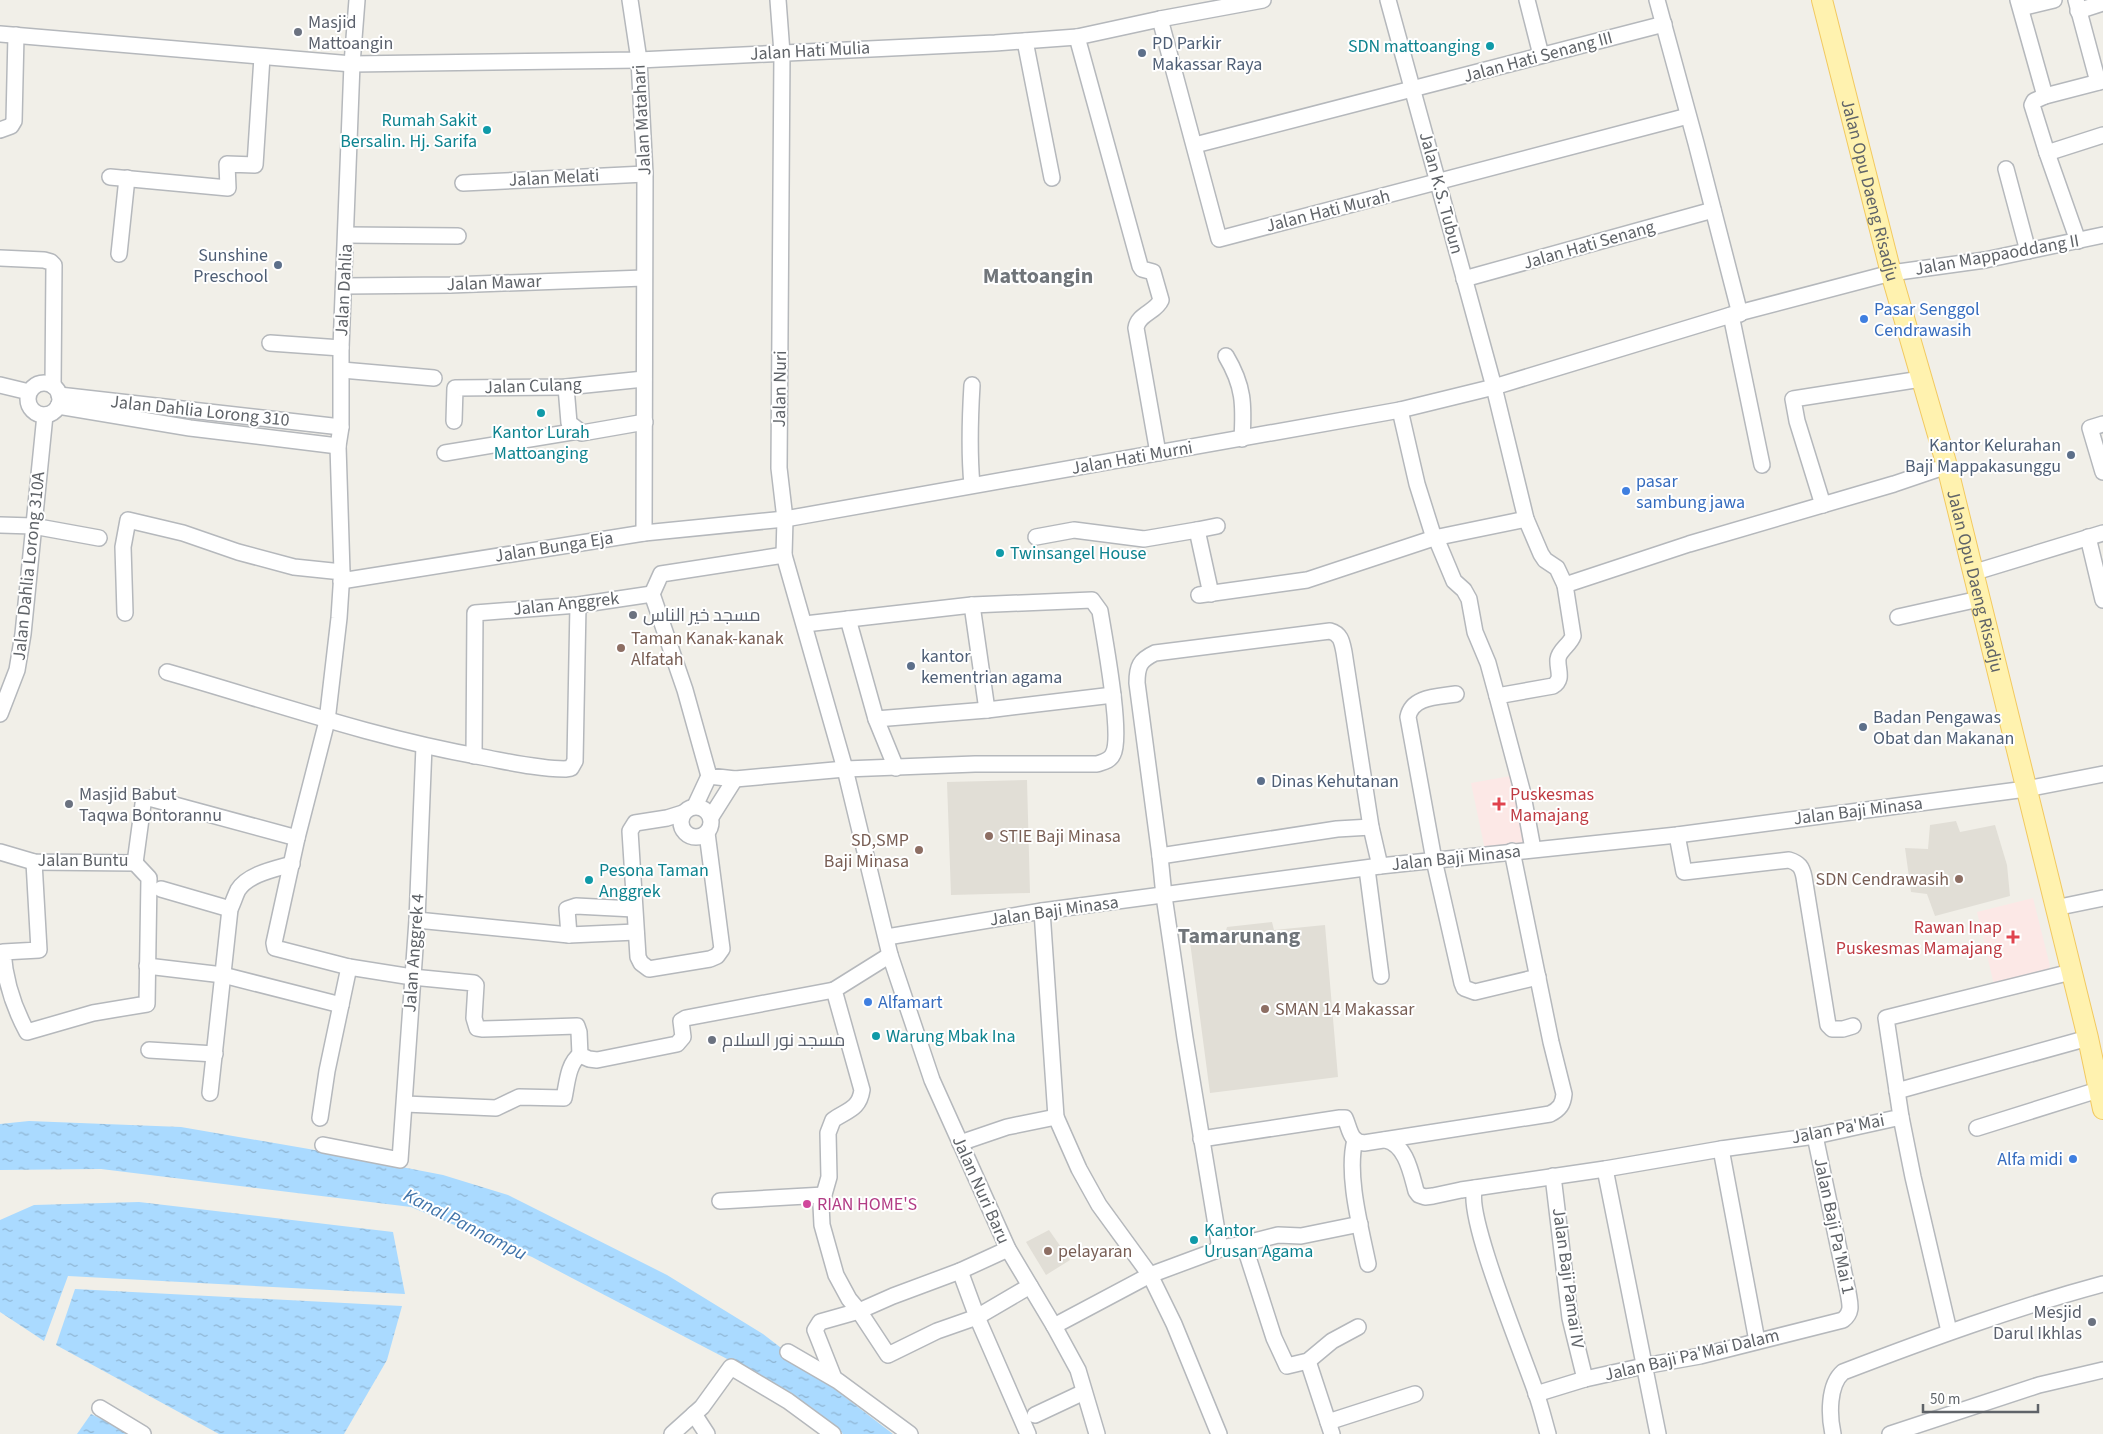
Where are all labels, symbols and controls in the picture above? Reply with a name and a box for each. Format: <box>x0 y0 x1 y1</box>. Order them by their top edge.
place label: Masjid Mattoangin <box>308 10 393 56</box>
street label: Jalan Hati Senang III <box>1461 25 1615 89</box>
marker: Masjid Mattoangin <box>292 26 304 38</box>
place label: PD Parkir Makassar Raya <box>1152 31 1262 77</box>
place label: SDN mattoanging <box>1348 34 1480 59</box>
street label: Jalan Hati Mulia <box>749 35 871 67</box>
marker: SDN mattoanging <box>1484 40 1496 52</box>
marker: PD Parkir Makassar Raya <box>1136 47 1148 59</box>
street label: Jalan Matahari <box>627 64 657 176</box>
street label: Jalan Opu Daeng Risadju <box>1835 96 1905 284</box>
place label: Rumah Sakit Bersalin. Hj. Sarifa <box>340 108 477 154</box>
marker: Rumah Sakit Bersalin. Hj. Sarifa <box>481 124 493 136</box>
street label: Jalan K.S. Tubun <box>1413 129 1469 257</box>
street label: Jalan Melati <box>508 163 600 193</box>
street label: Jalan Hati Murah <box>1263 184 1393 238</box>
street label: Jalan Hati Senang <box>1520 214 1658 276</box>
street label: Jalan Mappaoddang II <box>1913 228 2081 282</box>
place label: Sunshine Preschool <box>193 243 268 289</box>
street label: Jalan Dahlia <box>329 243 359 337</box>
marker: Sunshine Preschool <box>272 259 284 271</box>
district label: Mattoangin <box>983 260 1093 292</box>
street label: Jalan Mawar <box>446 269 543 297</box>
place label: Pasar Senggol Cendrawasih <box>1874 297 1980 343</box>
marker: Pasar Senggol Cendrawasih <box>1858 313 1870 325</box>
street label: Jalan Nuri <box>767 350 793 428</box>
street label: Jalan Culang <box>484 372 582 400</box>
street label: Jalan Dahlia Lorong 310 <box>109 389 291 433</box>
marker: Kantor Lurah Mattoanging <box>535 407 547 419</box>
place label: Kantor Lurah Mattoanging <box>492 420 590 466</box>
place label: Kantor Kelurahan Baji Mappakasunggu <box>1905 433 2061 479</box>
street label: Jalan Hati Murni <box>1069 435 1195 481</box>
marker: Kantor Kelurahan Baji Mappakasunggu <box>2065 449 2077 461</box>
place label: pasar sambung jawa <box>1636 469 1745 515</box>
street label: Jalan Dahlia Lorong 310A <box>7 470 51 662</box>
marker: pasar sambung jawa <box>1620 485 1632 497</box>
street label: Jalan Opu Daeng Risadju <box>1941 487 2010 675</box>
street label: Jalan Bunga Eja <box>493 525 615 569</box>
place label: Twinsangel House <box>1010 541 1146 566</box>
marker: Twinsangel House <box>994 547 1006 559</box>
street label: Jalan Anggrek <box>512 586 620 622</box>
place label: مسجد خير الناس <box>643 603 761 628</box>
marker: مسجد خير الناس <box>627 609 639 621</box>
place label: Taman Kanak-kanak Alfatah <box>631 626 784 672</box>
marker: Taman Kanak-kanak Alfatah <box>615 642 627 654</box>
place label: kantor kementrian agama <box>921 644 1062 690</box>
marker: kantor kementrian agama <box>905 660 917 672</box>
place label: Badan Pengawas Obat dan Makanan <box>1873 705 2014 751</box>
marker: Badan Pengawas Obat dan Makanan <box>1857 721 1869 733</box>
place label: Dinas Kehutanan <box>1271 769 1399 794</box>
marker: Dinas Kehutanan <box>1255 775 1267 787</box>
place label: Masjid Babut Taqwa Bontorannu <box>79 782 222 828</box>
place label: Puskesmas Mamajang <box>1510 782 1594 828</box>
street label: Jalan Baji Minasa <box>1792 791 1924 831</box>
marker: Puskesmas Mamajang <box>1492 797 1506 811</box>
marker: Masjid Babut Taqwa Bontorannu <box>63 798 75 810</box>
place label: STIE Baji Minasa <box>999 824 1121 849</box>
place label: SD,SMP Baji Minasa <box>824 828 909 874</box>
marker: STIE Baji Minasa <box>983 830 995 842</box>
street label: Jalan Baji Minasa <box>1390 839 1522 877</box>
marker: SD,SMP Baji Minasa <box>913 844 925 856</box>
street label: Jalan Buntu <box>38 848 128 873</box>
place label: Pesona Taman Anggrek <box>599 858 709 904</box>
place label: SDN Cendrawasih <box>1816 867 1949 892</box>
marker: SDN Cendrawasih <box>1953 873 1965 885</box>
marker: Pesona Taman Anggrek <box>583 874 595 886</box>
street label: Jalan Baji Minasa <box>988 890 1120 932</box>
street label: Jalan Anggrek 4 <box>397 893 431 1013</box>
place label: Rawan Inap Puskesmas Mamajang <box>1836 915 2002 961</box>
district label: Tamarunang <box>1178 920 1301 952</box>
marker: Rawan Inap Puskesmas Mamajang <box>2006 930 2020 944</box>
place label: Alfamart <box>878 990 943 1015</box>
marker: Alfamart <box>862 996 874 1008</box>
place label: SMAN 14 Makassar <box>1275 997 1415 1022</box>
marker: SMAN 14 Makassar <box>1259 1003 1271 1015</box>
place label: Warung Mbak Ina <box>886 1024 1016 1049</box>
place label: مسجد نور السلام <box>722 1028 845 1053</box>
marker: Warung Mbak Ina <box>870 1030 882 1042</box>
marker: مسجد نور السلام <box>706 1034 718 1046</box>
street label: Jalan Pa'Mai <box>1789 1108 1887 1150</box>
street label: Jalan Nuri Baru <box>946 1132 1016 1248</box>
place label: Alfa midi <box>1997 1147 2063 1172</box>
marker: Alfa midi <box>2067 1153 2079 1165</box>
street label: Jalan Baji Pa'Mai 1 <box>1807 1155 1861 1297</box>
water label: Kanal Pannampu <box>399 1182 531 1268</box>
place label: RIAN HOME'S <box>817 1192 917 1217</box>
marker: RIAN HOME'S <box>801 1198 813 1210</box>
street label: Jalan Baji Pamai IV <box>1546 1206 1590 1350</box>
place label: Kantor Urusan Agama <box>1204 1218 1313 1264</box>
marker: Kantor Urusan Agama <box>1188 1234 1200 1246</box>
place label: pelayaran <box>1058 1239 1132 1264</box>
marker: pelayaran <box>1042 1245 1054 1257</box>
place label: Mesjid Darul Ikhlas <box>1993 1300 2082 1346</box>
marker: Mesjid Darul Ikhlas <box>2086 1316 2098 1328</box>
street label: Jalan Baji Pa'Mai Dalam <box>1602 1323 1782 1387</box>
scale bar <box>1923 1382 2038 1414</box>
text: 50 m <box>1930 1389 1960 1410</box>

